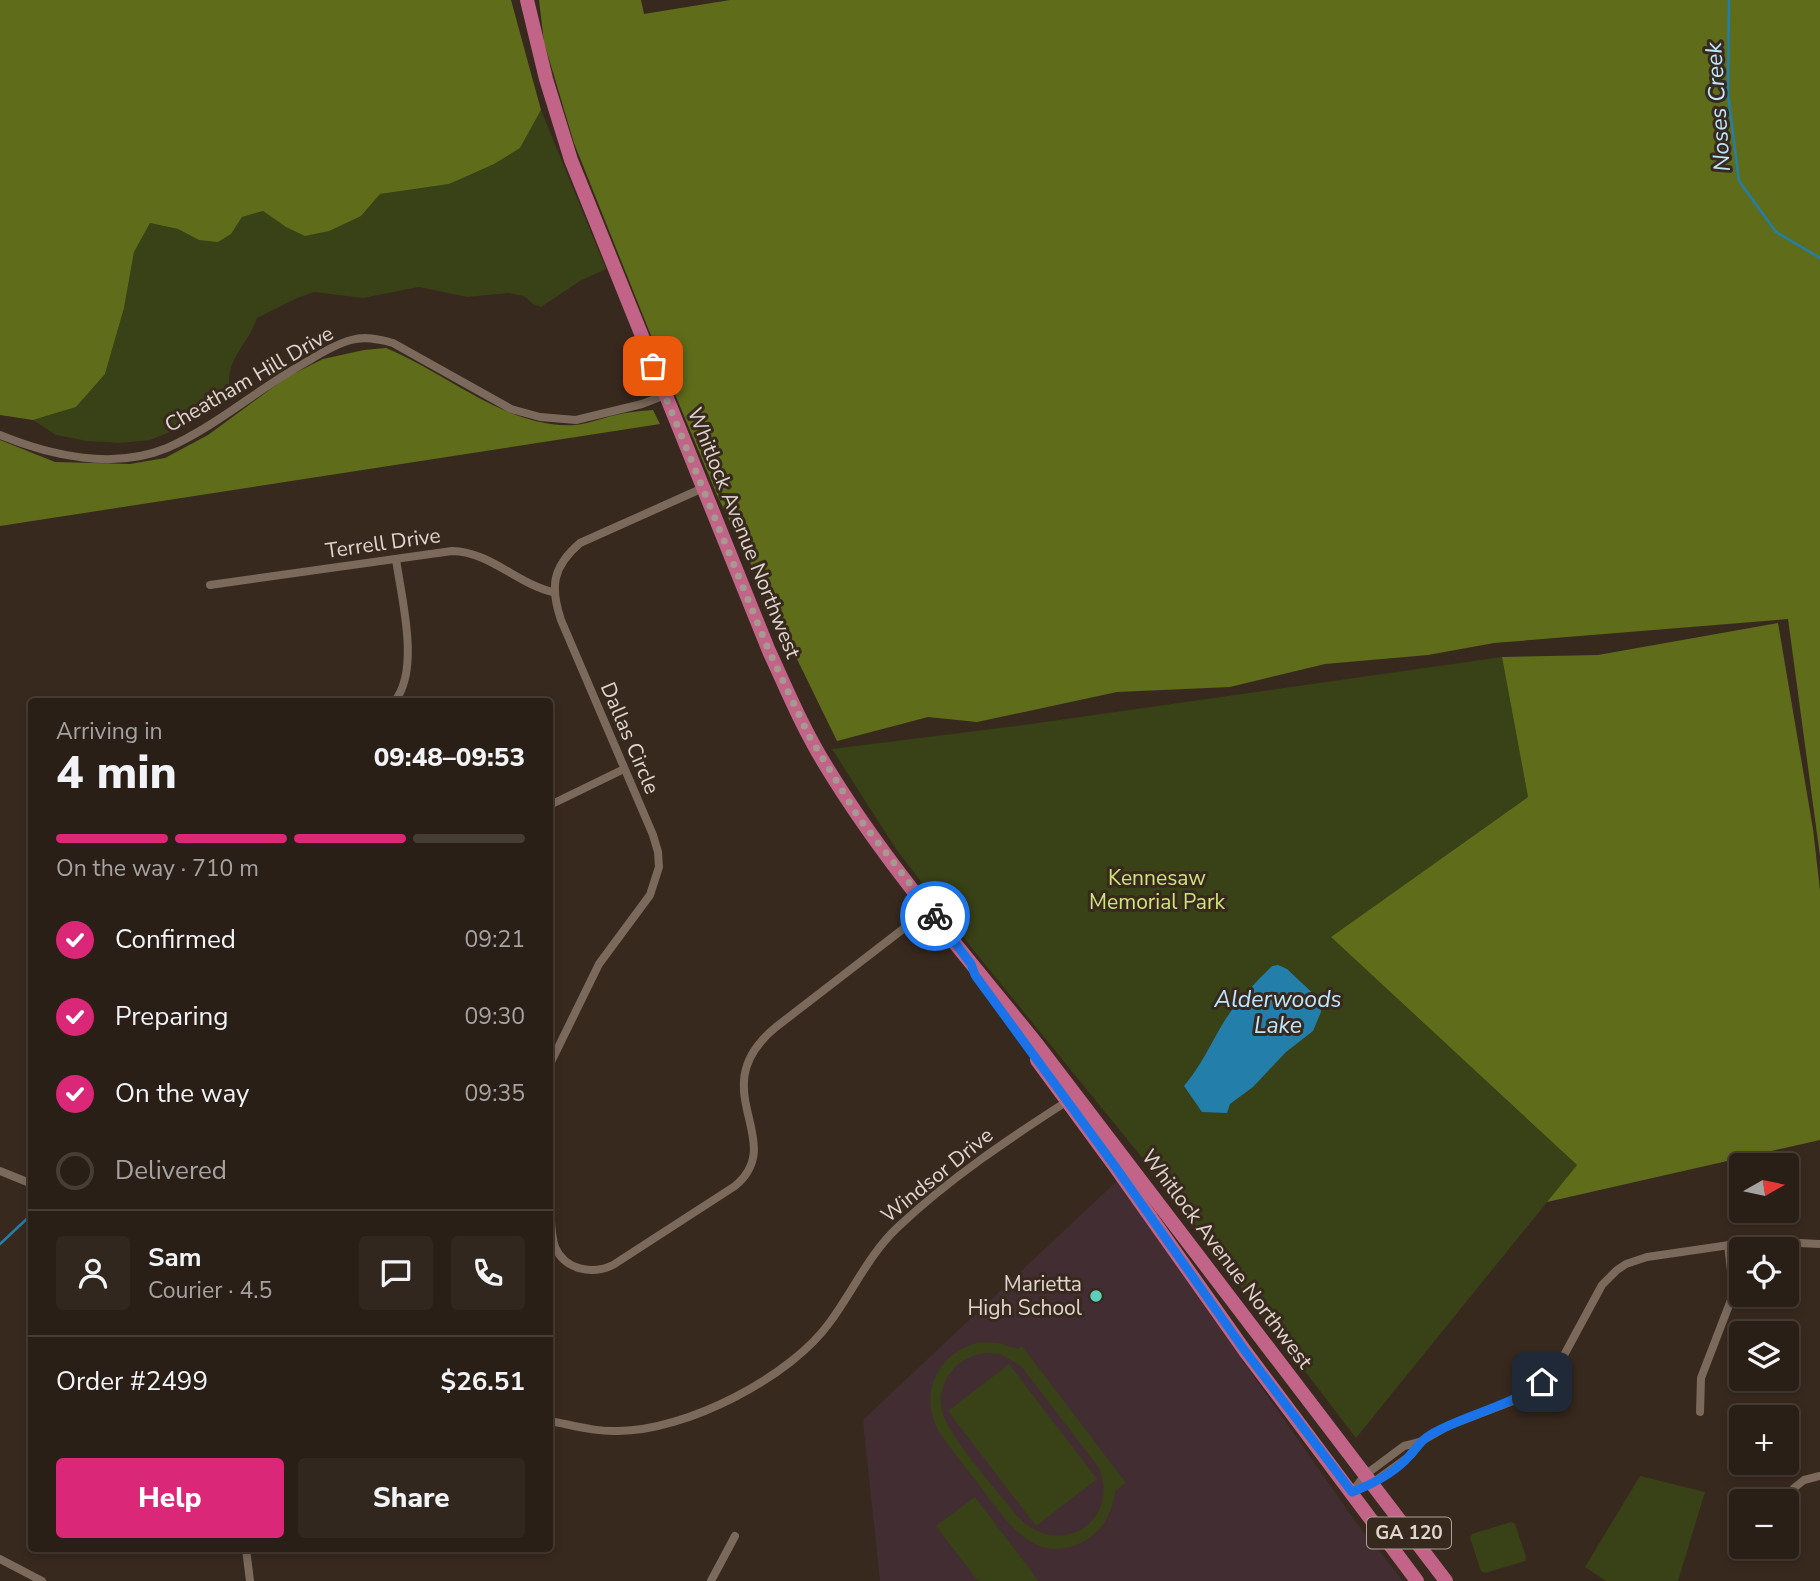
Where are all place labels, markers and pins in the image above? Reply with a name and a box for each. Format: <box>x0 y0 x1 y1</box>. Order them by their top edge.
pin <box>623 336 683 396</box>
place label: Marietta High School <box>967 1270 1083 1322</box>
marker: Marietta High School <box>1088 1288 1104 1304</box>
pin <box>1512 1352 1572 1412</box>

